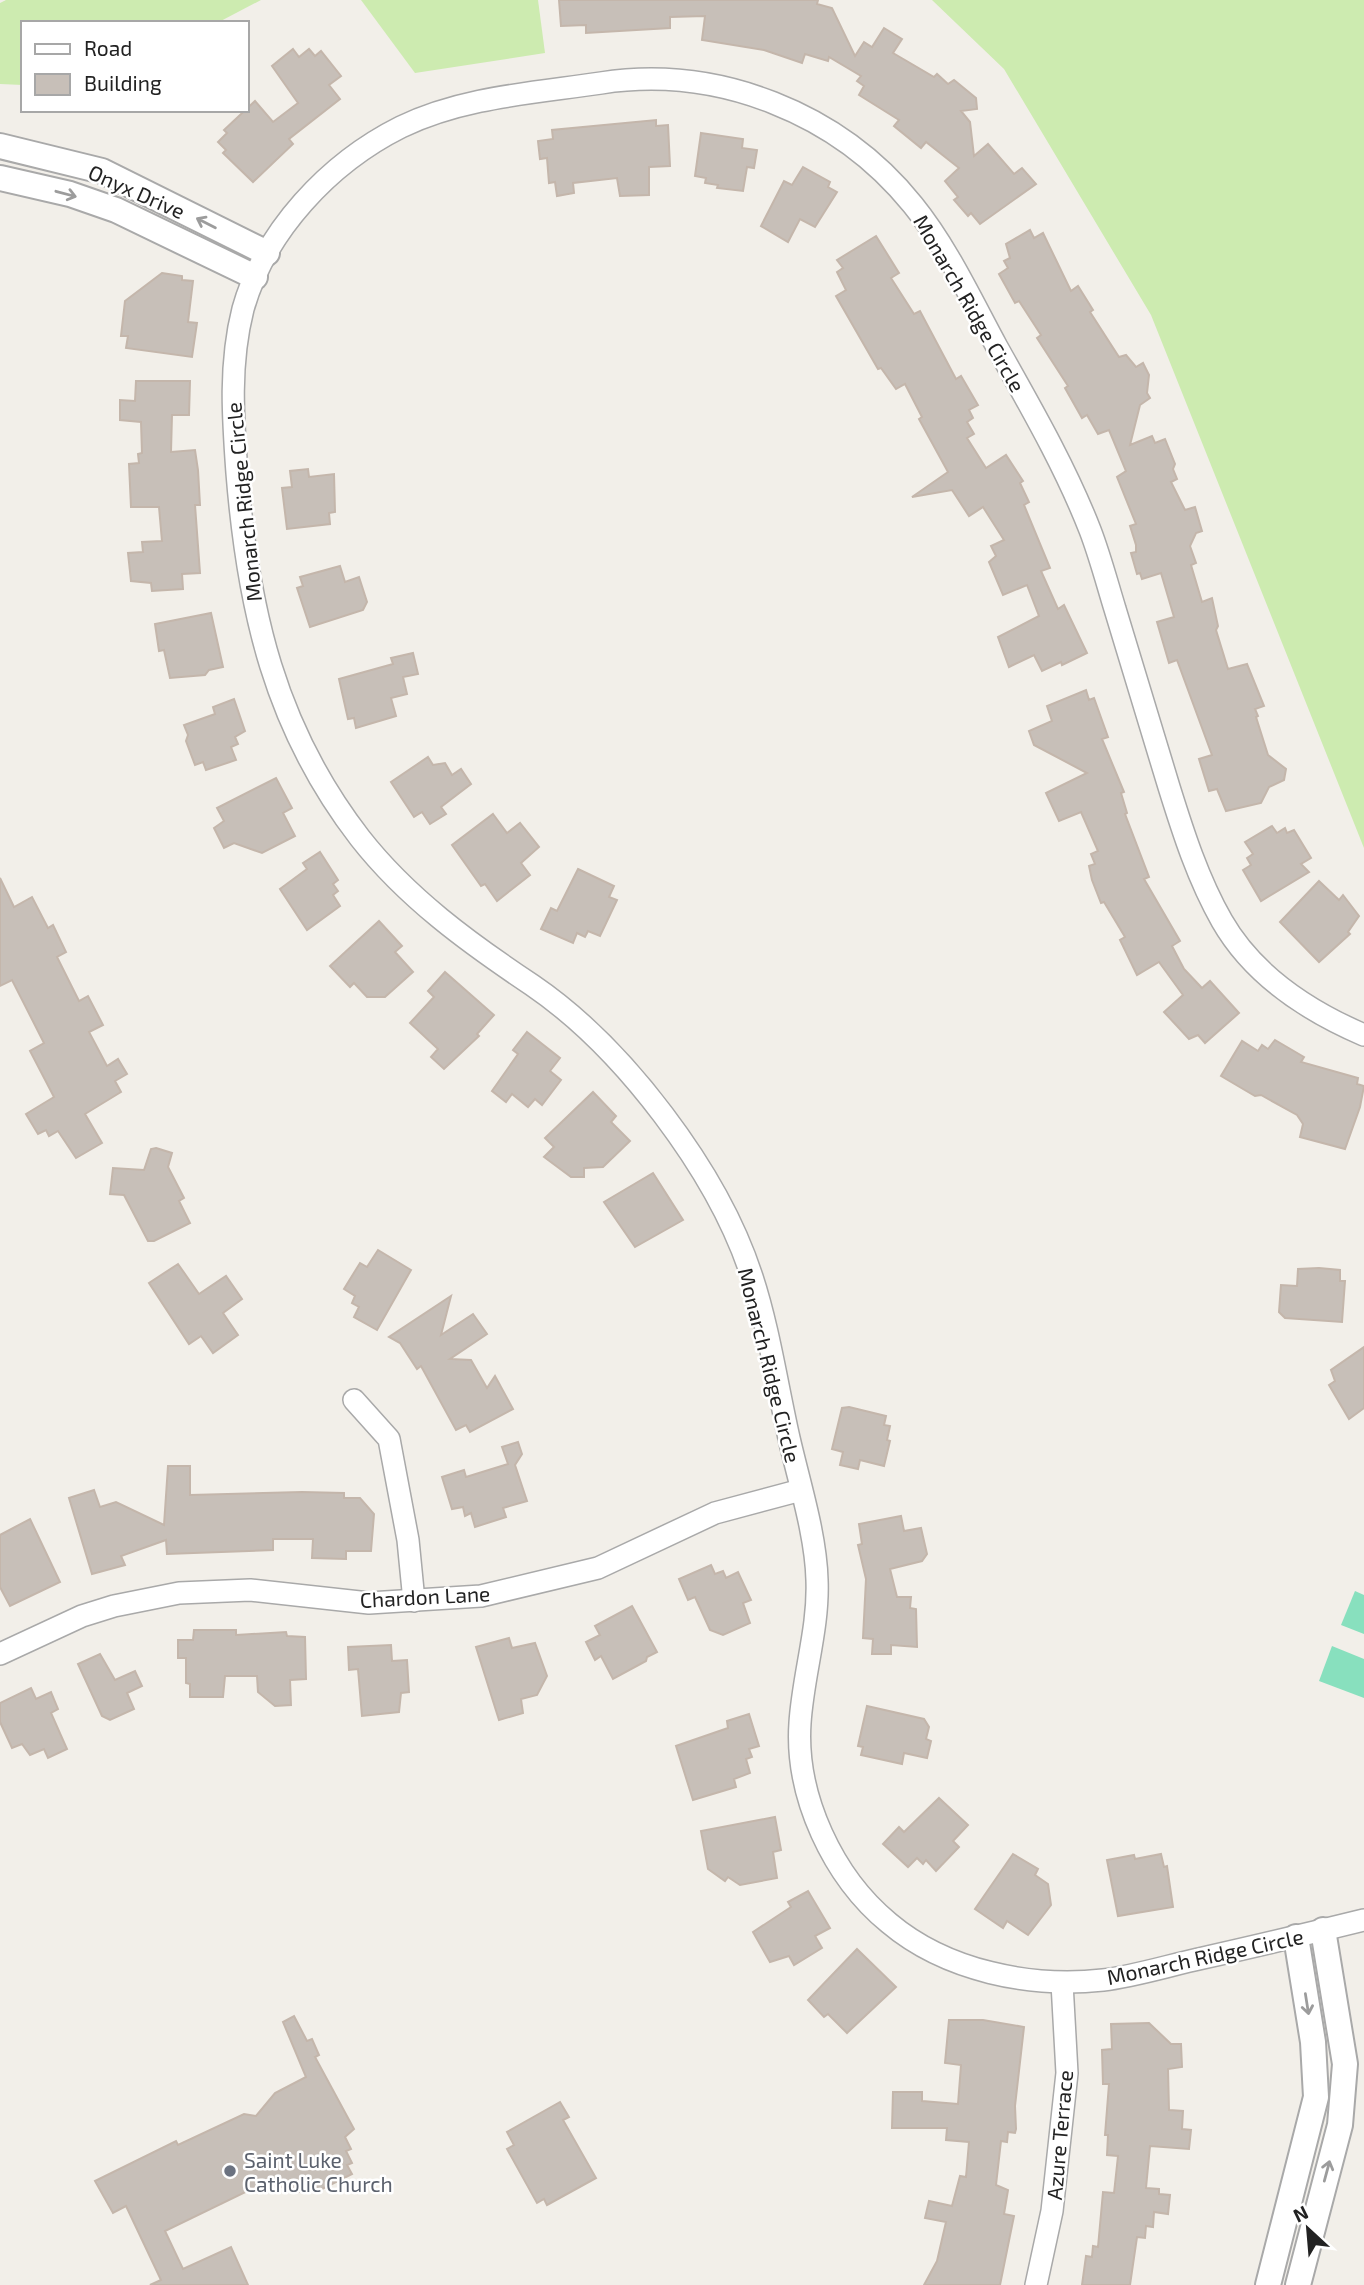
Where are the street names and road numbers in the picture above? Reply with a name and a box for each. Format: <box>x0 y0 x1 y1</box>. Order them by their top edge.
street label: Onyx Drive <box>85 159 189 223</box>
street label: Monarch Ridge Circle <box>909 210 1031 396</box>
street label: Monarch Ridge Circle <box>220 401 266 603</box>
street label: Monarch Ridge Circle <box>734 1265 806 1465</box>
street label: Chardon Lane <box>359 1580 491 1612</box>
street label: Monarch Ridge Circle <box>1104 1923 1306 1989</box>
street label: Azure Terrace <box>1041 2069 1077 2201</box>

